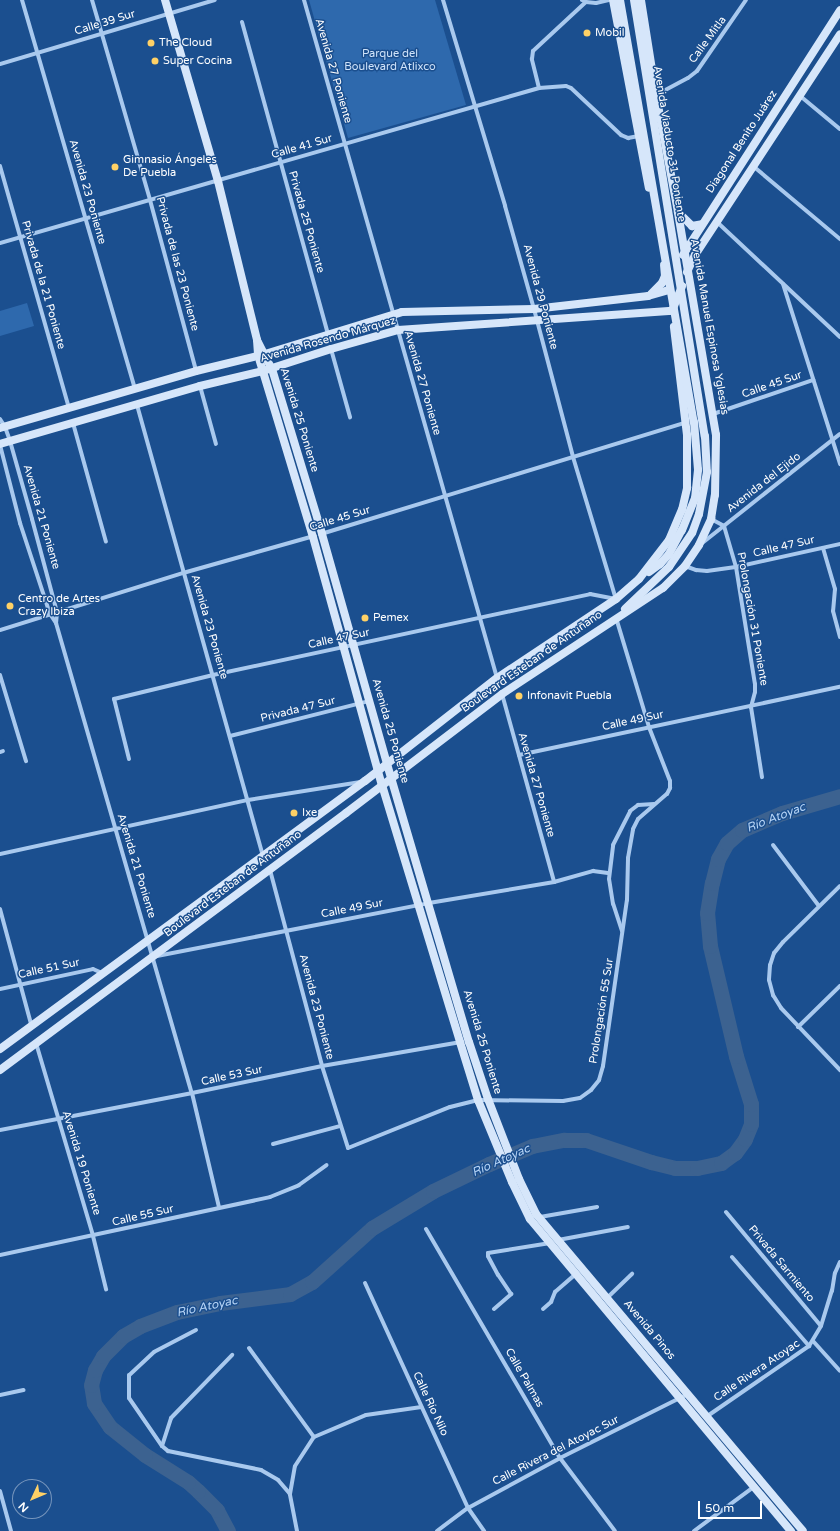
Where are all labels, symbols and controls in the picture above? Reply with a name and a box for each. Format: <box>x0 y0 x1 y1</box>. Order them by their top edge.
street label: Calle 39 Sur <box>73 8 137 38</box>
street label: Calle Mitla <box>687 14 729 66</box>
street label: Avenida 27 Poniente <box>312 17 354 125</box>
place label: Mobil <box>595 26 625 40</box>
marker: Mobil <box>582 28 592 38</box>
place label: The Cloud <box>159 36 212 50</box>
marker: The Cloud <box>146 38 156 48</box>
park label: Parque del Boulevard Atlixco <box>344 48 436 74</box>
place label: Super Cocina <box>163 54 232 68</box>
marker: Super Cocina <box>150 56 160 66</box>
street label: Avenida Viaducto 31 Poniente <box>650 65 688 223</box>
street label: Diagonal Benito Juárez <box>704 88 780 196</box>
street label: Calle 41 Sur <box>270 132 334 162</box>
street label: Avenida 23 Poniente <box>66 138 108 246</box>
place label: Gimnasio Ángeles De Puebla <box>123 154 217 180</box>
marker: Gimnasio Ángeles De Puebla <box>110 162 120 172</box>
street label: Privada 25 Poniente <box>285 170 327 274</box>
street label: Privada de las 23 Poniente <box>153 195 201 333</box>
street label: Privada de la 21 Poniente <box>18 219 68 351</box>
street label: Avenida Manuel Espinosa Yglesias <box>687 238 731 416</box>
street label: Avenida 29 Poniente <box>520 243 560 351</box>
street label: Avenida Rosendo Márquez <box>259 314 397 366</box>
street label: Avenida 27 Poniente <box>401 329 443 437</box>
street label: Avenida 25 Poniente <box>277 366 321 474</box>
street label: Calle 45 Sur <box>740 369 804 401</box>
street label: Avenida del Ejido <box>724 450 804 516</box>
street label: Avenida 21 Poniente <box>20 463 62 571</box>
street label: Calle 45 Sur <box>308 504 372 534</box>
street label: Calle 47 Sur <box>752 534 816 560</box>
street label: Prolongación 31 Poniente <box>734 551 770 687</box>
street label: Avenida 23 Poniente <box>188 573 230 681</box>
place label: Centro de Artes Crazy Ibiza <box>18 593 100 619</box>
marker: Centro de Artes Crazy Ibiza <box>5 601 15 611</box>
street label: Boulevard Esteban de Antuñano <box>459 608 605 716</box>
place label: Pemex <box>373 611 409 625</box>
marker: Pemex <box>360 613 370 623</box>
street label: Calle 47 Sur <box>307 626 371 652</box>
street label: Avenida 25 Poniente <box>369 677 411 785</box>
place label: Infonavit Puebla <box>527 689 612 703</box>
marker: Infonavit Puebla <box>514 691 524 701</box>
street label: Privada 47 Sur <box>259 694 337 726</box>
street label: Calle 49 Sur <box>601 708 665 734</box>
street label: Avenida 27 Poniente <box>515 731 557 839</box>
water label: Río Atoyac <box>745 800 807 836</box>
place label: Ixe <box>302 806 317 820</box>
marker: Ixe <box>289 808 299 818</box>
street label: Avenida 21 Poniente <box>114 812 158 920</box>
street label: Boulevard Esteban de Antuñano <box>162 828 304 940</box>
street label: Calle 49 Sur <box>320 897 384 921</box>
street label: Avenida 23 Poniente <box>296 953 336 1061</box>
street label: Calle 51 Sur <box>17 956 81 982</box>
street label: Prolongación 55 Sur <box>587 957 617 1065</box>
street label: Avenida 25 Poniente <box>460 988 504 1096</box>
street label: Calle 53 Sur <box>200 1063 264 1089</box>
street label: Avenida 19 Poniente <box>59 1109 103 1217</box>
water label: Río Atoyac <box>470 1142 532 1180</box>
street label: Calle 55 Sur <box>111 1203 175 1229</box>
street label: Privada Sarmiento <box>745 1223 817 1305</box>
water label: Río Atoyac <box>175 1294 239 1320</box>
street label: Avenida Pinos <box>620 1297 678 1363</box>
street label: Calle Rivera Atoyac <box>712 1337 802 1405</box>
street label: Calle Palmas <box>502 1346 546 1410</box>
street label: Calle Río Nilo <box>409 1370 451 1438</box>
street label: Calle Rivera del Atoyac Sur <box>491 1413 621 1489</box>
north arrow <box>12 1479 52 1519</box>
scale bar <box>700 1493 764 1519</box>
text: N <box>16 1499 31 1515</box>
text: 50 m <box>705 1501 734 1515</box>

